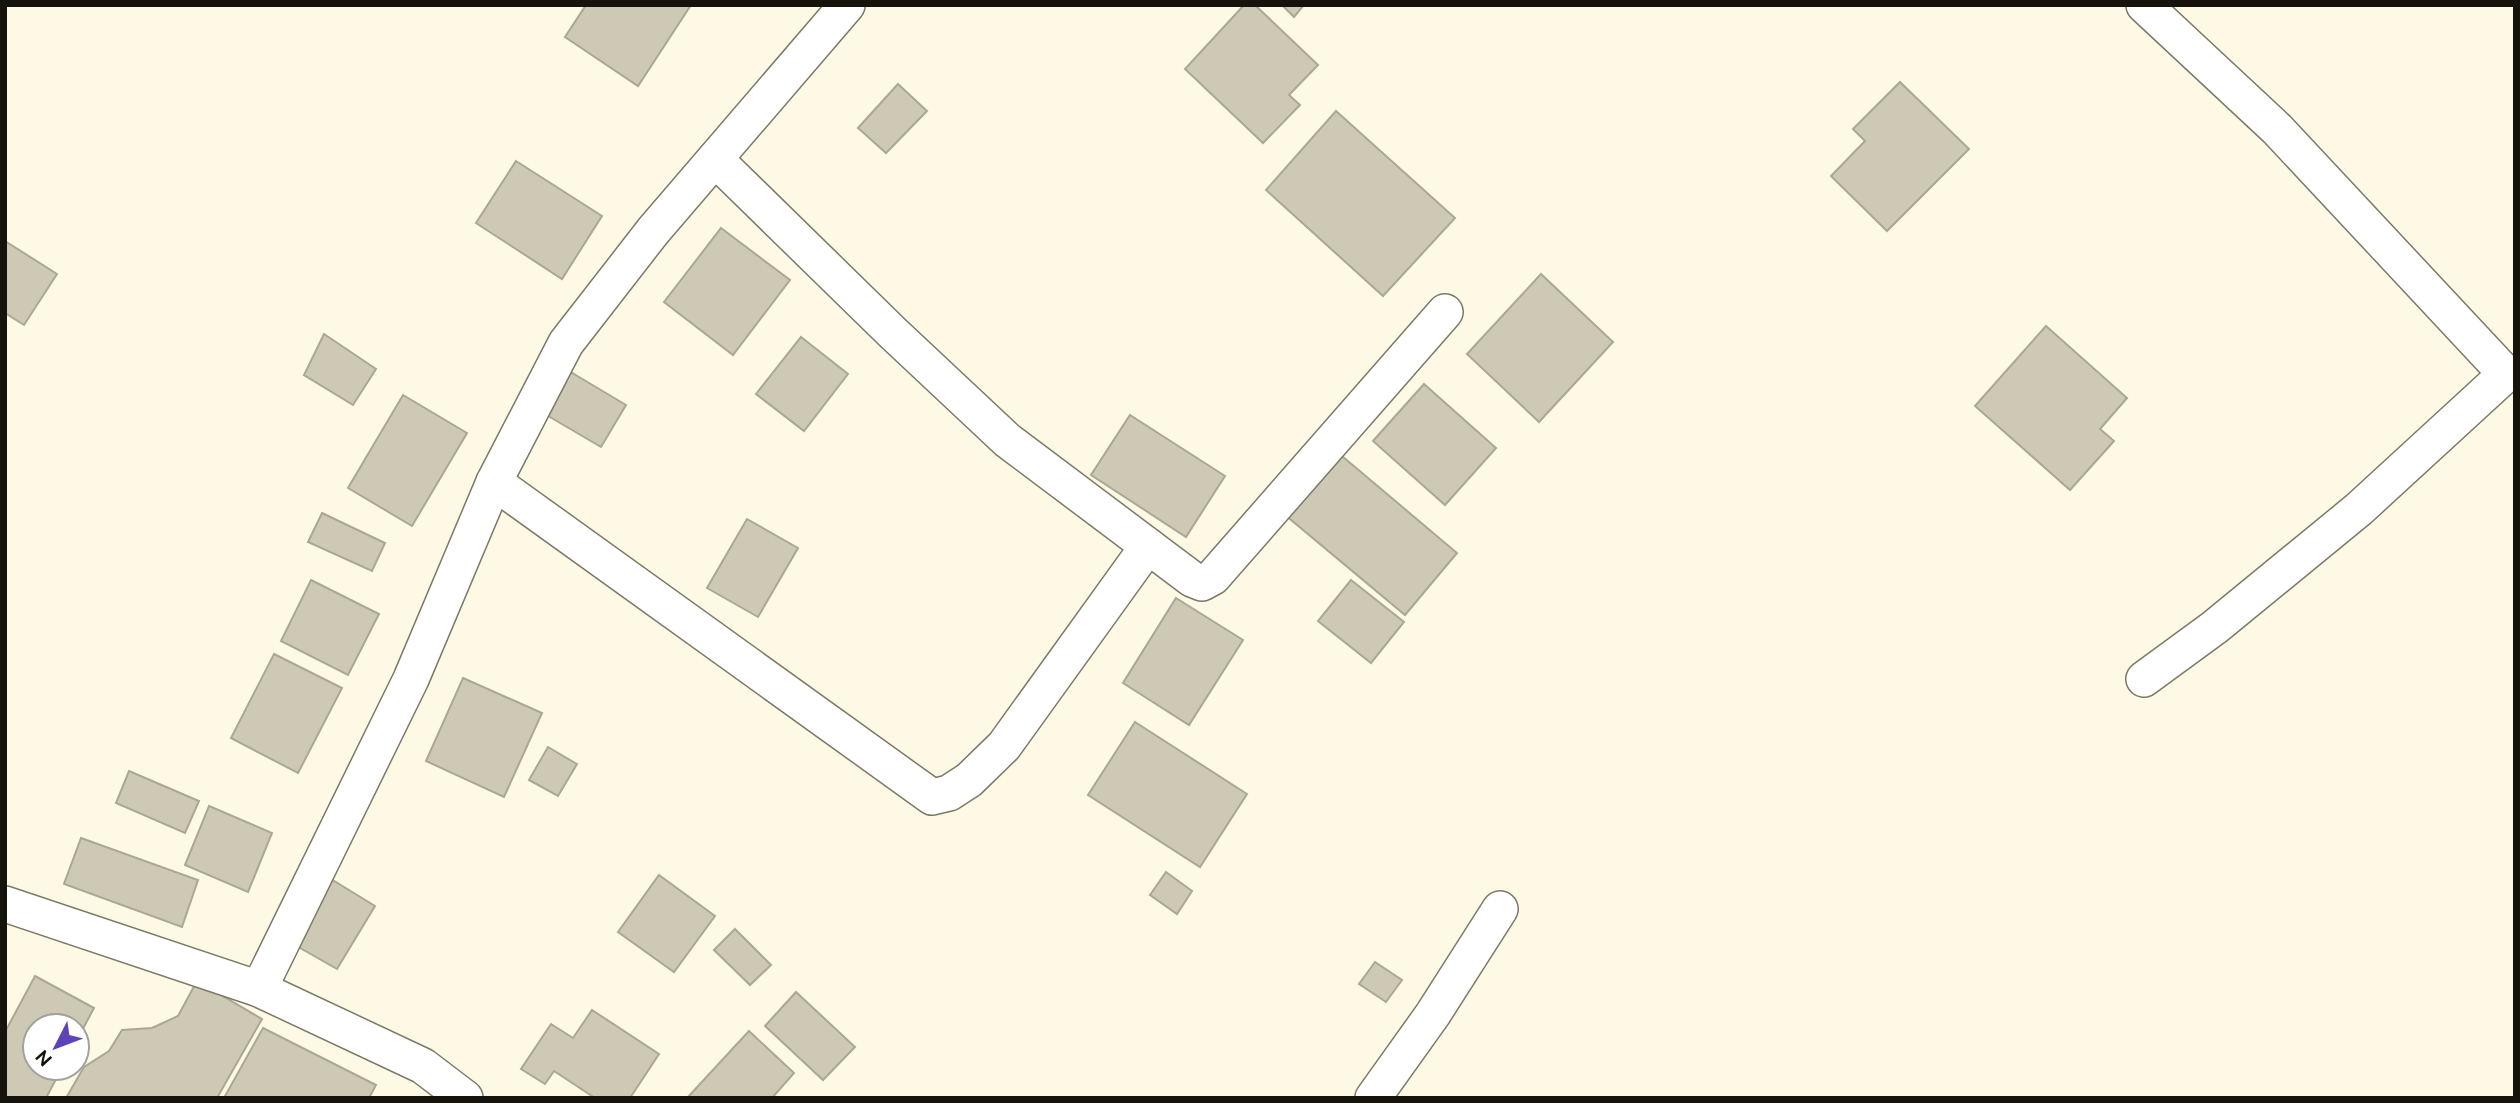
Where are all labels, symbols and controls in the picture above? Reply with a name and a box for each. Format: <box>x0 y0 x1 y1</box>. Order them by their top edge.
north arrow <box>21 1012 91 1082</box>
text: N <box>30 1046 56 1071</box>

